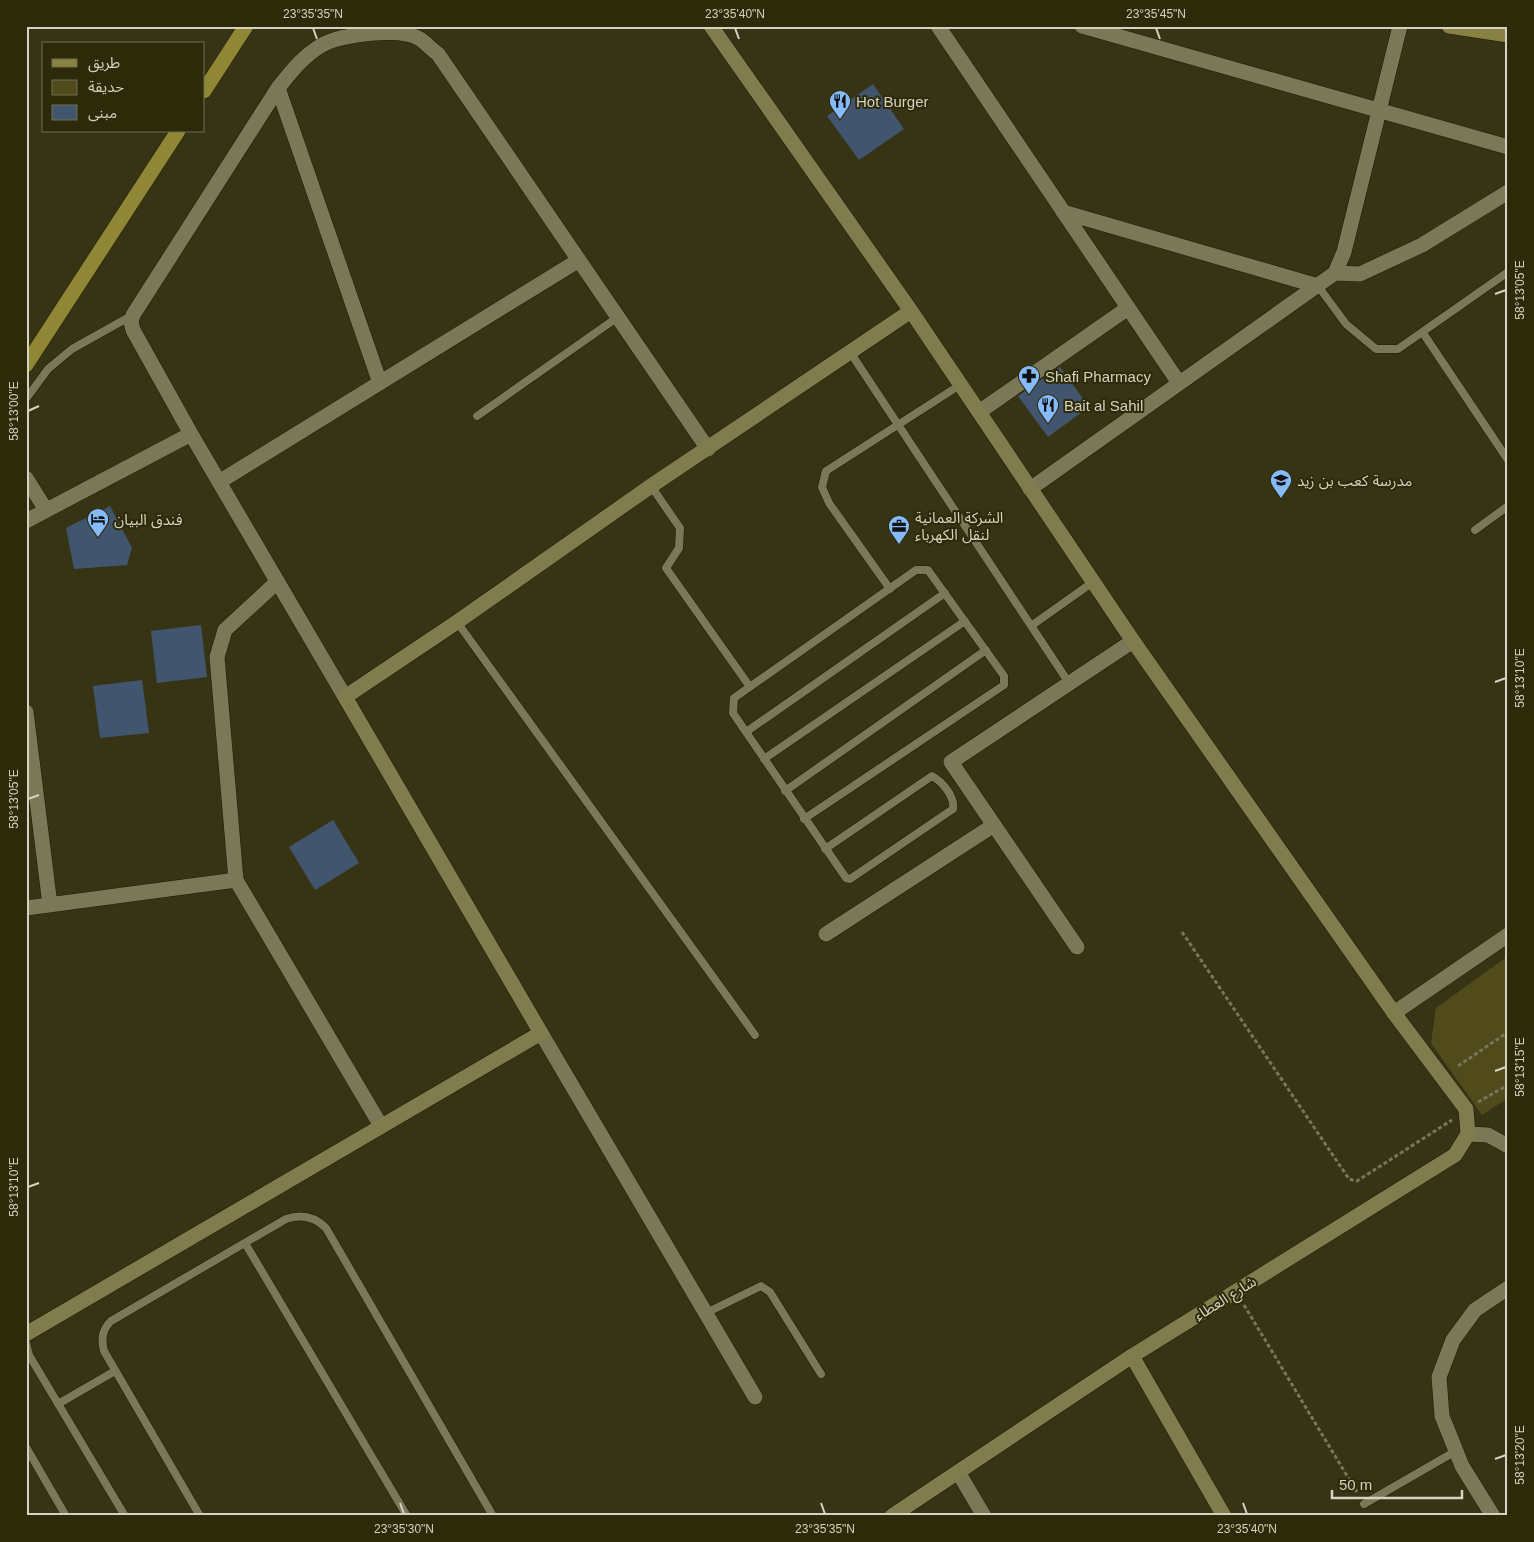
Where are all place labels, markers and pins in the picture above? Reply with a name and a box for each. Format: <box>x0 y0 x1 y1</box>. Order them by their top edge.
restaurant icon: Hot Burger <box>828 89 852 120</box>
place label: Hot Burger <box>856 93 929 110</box>
pharmacy icon: Shafi Pharmacy <box>1017 364 1041 395</box>
place label: Shafi Pharmacy <box>1045 368 1151 385</box>
restaurant icon: Bait al Sahil <box>1036 393 1060 424</box>
place label: Bait al Sahil <box>1064 397 1143 414</box>
school or university icon: مدرسة كعب بن زيد <box>1269 468 1293 499</box>
place label: مدرسة كعب بن زيد <box>1297 472 1412 490</box>
hotel icon: فندق البيان <box>86 507 110 538</box>
place label: الشرکة العمانیة لنقل الکهرباء <box>915 509 1003 544</box>
place label: فندق البيان <box>114 511 183 529</box>
office icon: الشرکة العمانیة لنقل الکهرباء <box>887 514 911 545</box>

